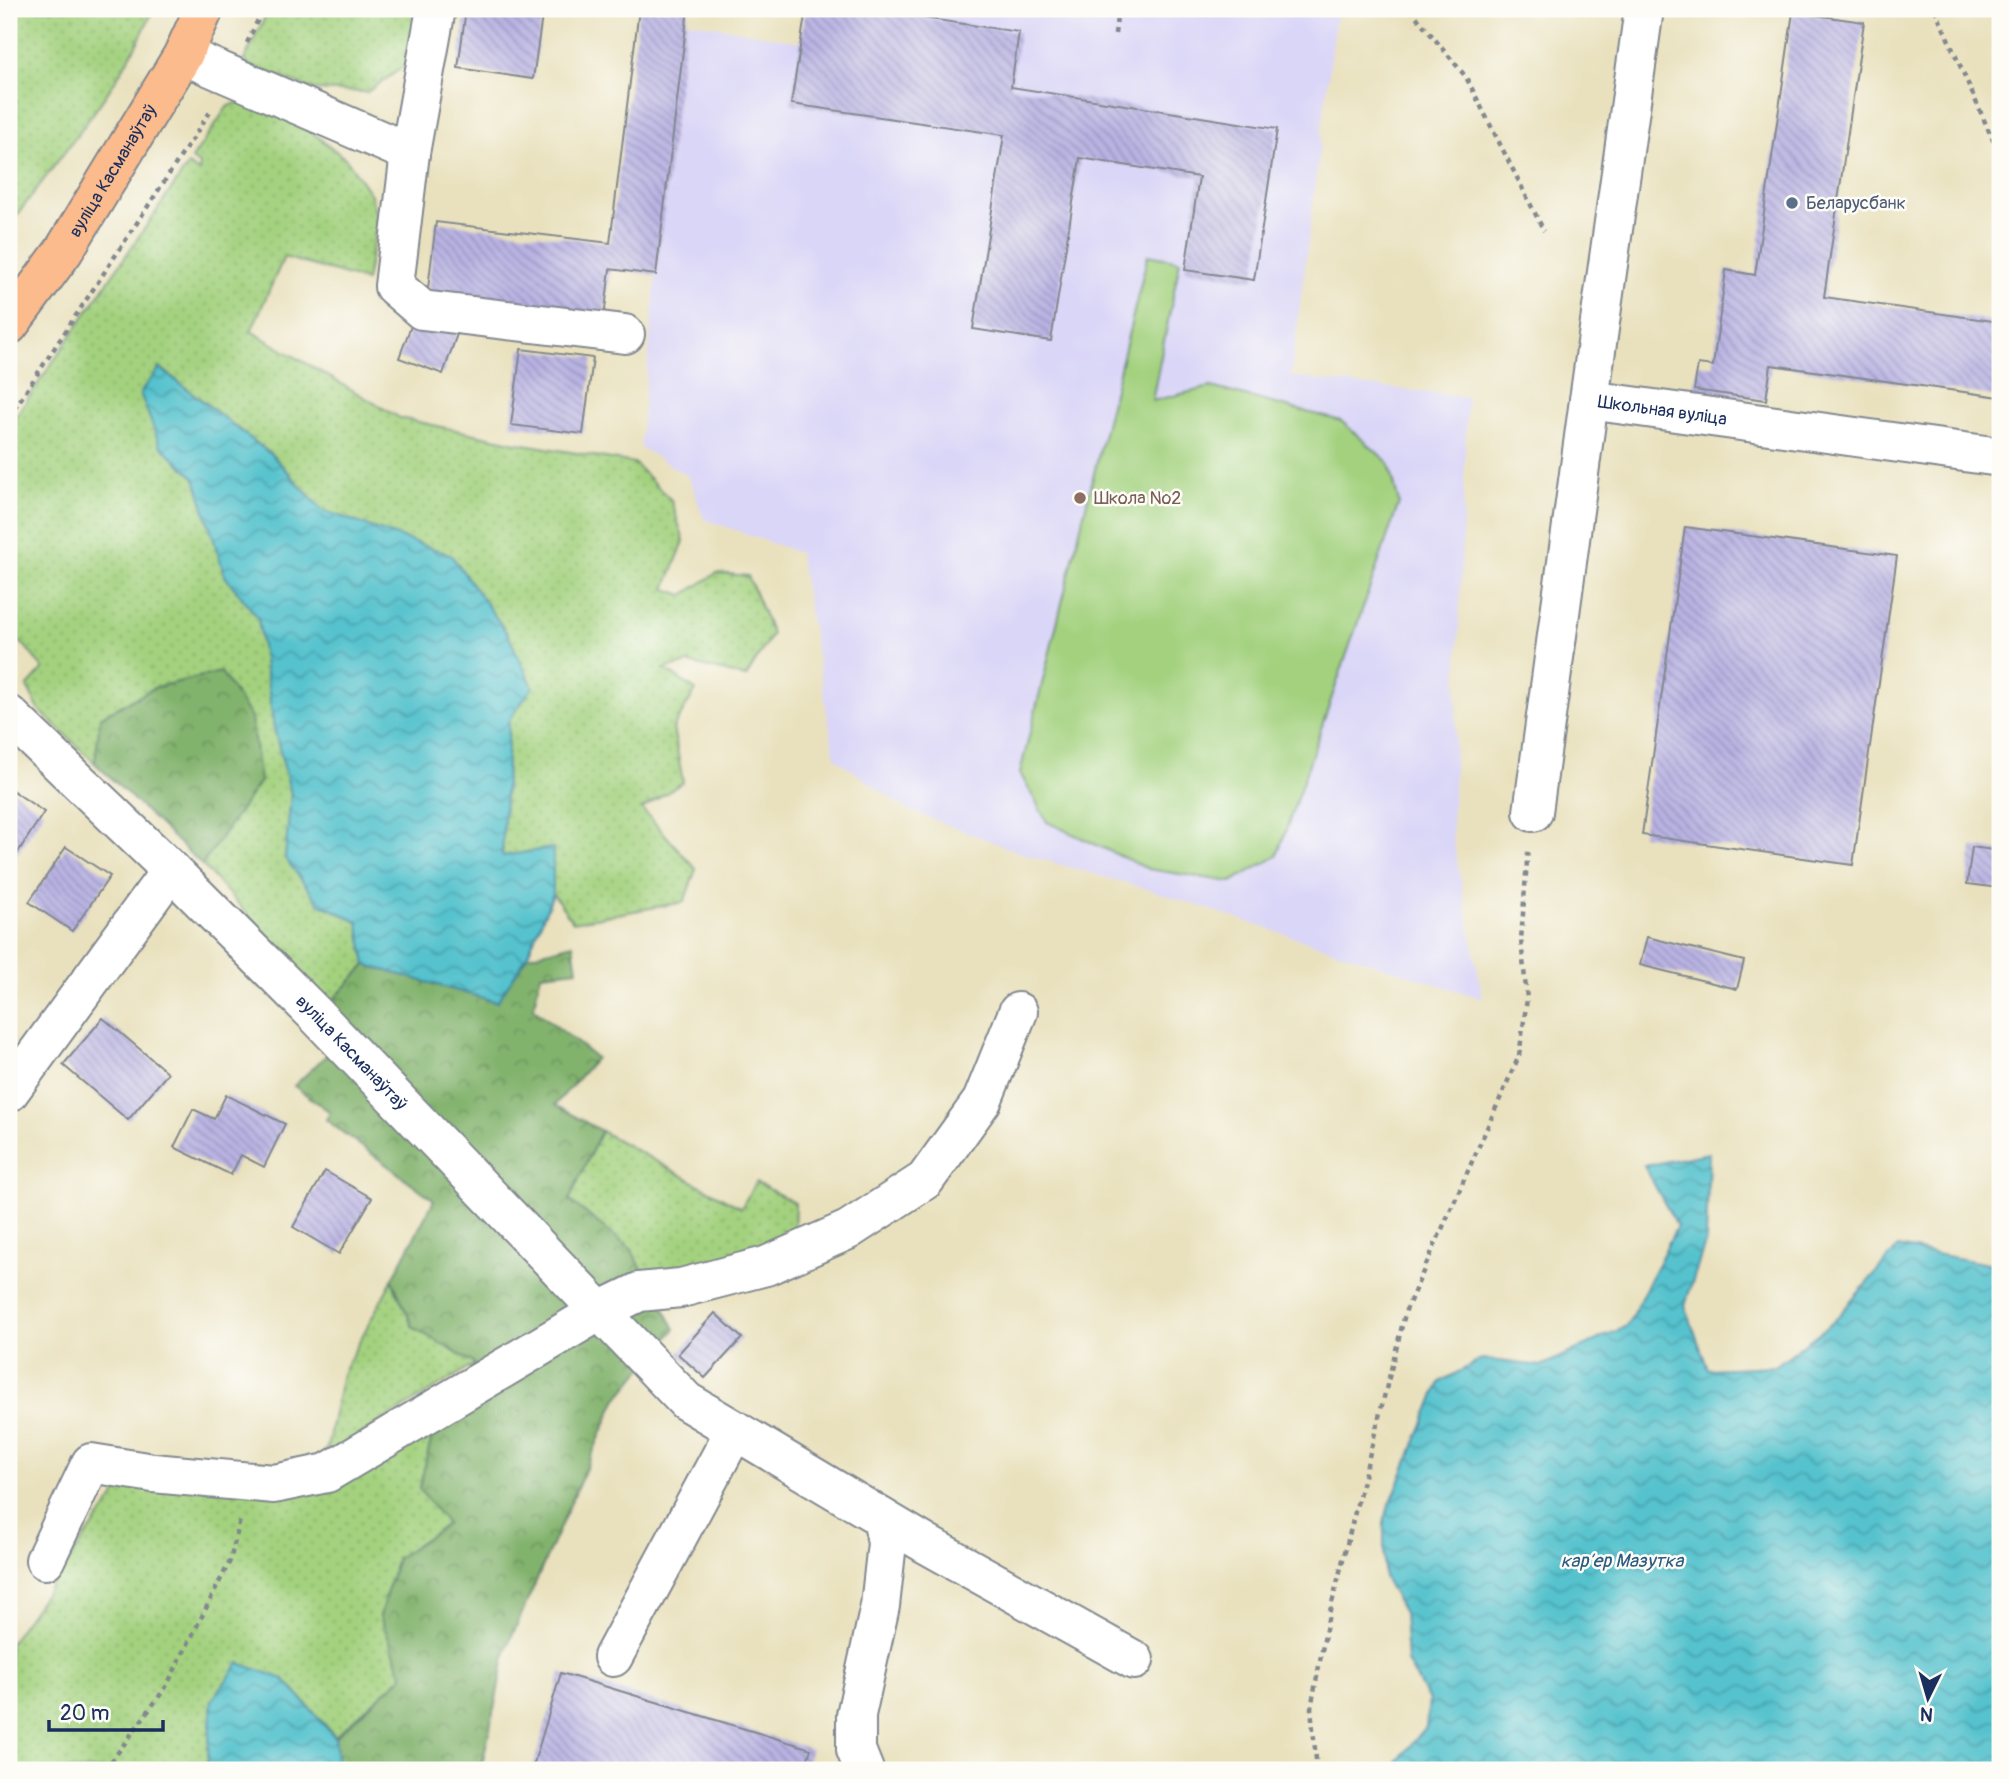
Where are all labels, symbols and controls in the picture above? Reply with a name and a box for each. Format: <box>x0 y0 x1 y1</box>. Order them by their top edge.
street label: вуліца Касманаўтаў <box>63 100 162 241</box>
place label: Беларусбанк <box>1806 192 1906 215</box>
marker: Беларусбанк <box>1784 195 1800 211</box>
street label: Школьная вуліца <box>1596 390 1728 431</box>
place label: Школа №2 <box>1094 487 1181 510</box>
marker: Школа №2 <box>1072 490 1088 506</box>
street label: вуліца Касманаўтаў <box>291 990 413 1115</box>
water label: карʼер Мазутка <box>1561 1549 1684 1573</box>
north arrow <box>1894 1664 1964 1734</box>
scale bar <box>49 1688 163 1732</box>
text: 20 m <box>60 1700 109 1727</box>
text: N <box>1919 1701 1934 1726</box>

